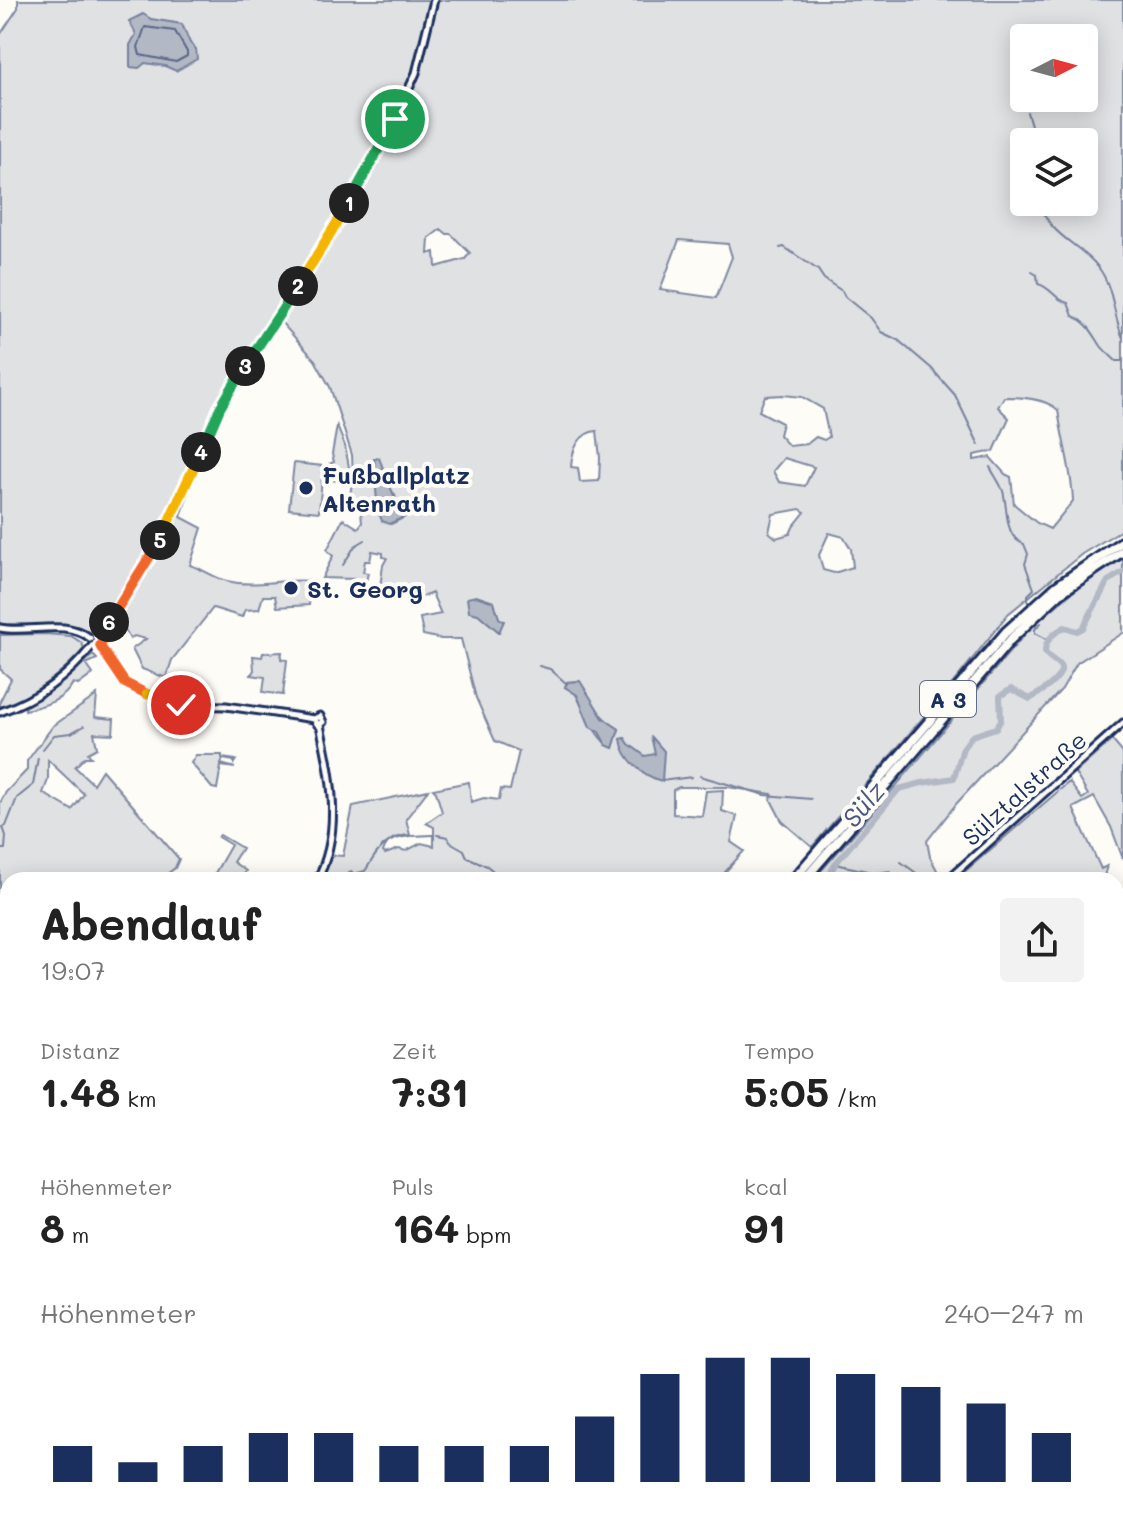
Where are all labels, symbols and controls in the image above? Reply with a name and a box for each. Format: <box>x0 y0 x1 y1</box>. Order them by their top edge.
north arrow <box>1010 24 1098 112</box>
map controls <box>1010 24 1098 216</box>
pin <box>361 85 429 153</box>
icon: arrive <box>373 97 417 141</box>
button: layers <box>1010 128 1098 216</box>
pin: 1 <box>329 183 369 223</box>
text: 1 <box>344 188 354 217</box>
pin: 2 <box>278 266 318 306</box>
text: 2 <box>292 271 304 300</box>
pin: 3 <box>225 346 265 386</box>
text: 3 <box>238 351 252 380</box>
pin: 4 <box>181 432 221 472</box>
text: 4 <box>194 437 208 466</box>
place label: Fußballplatz Altenrath <box>322 459 470 518</box>
marker: Fußballplatz Altenrath <box>297 479 315 497</box>
pin: 5 <box>140 520 180 560</box>
text: 5 <box>154 525 166 554</box>
place label: St. Georg <box>307 573 423 604</box>
marker: St. Georg <box>282 579 300 597</box>
pin: 6 <box>89 602 129 642</box>
text: 6 <box>102 607 116 636</box>
pin <box>147 671 215 739</box>
road number: A 3 <box>920 681 976 717</box>
icon: check <box>159 683 203 727</box>
street label: Sülztalstraße <box>955 724 1093 852</box>
water label: Sülz <box>834 774 892 834</box>
text: Abendlauf <box>40 894 261 951</box>
button: share <box>1000 898 1084 982</box>
text: 19:07 <box>40 953 106 987</box>
text: Distanz <box>40 1036 120 1065</box>
text: Zeit <box>392 1036 437 1065</box>
text: Tempo <box>744 1036 814 1065</box>
text: 1.48 <box>40 1065 120 1117</box>
text: 7:31 <box>392 1065 469 1117</box>
text: 5:05 <box>744 1065 829 1117</box>
text: km <box>120 1084 156 1113</box>
text: /km <box>829 1084 877 1113</box>
text: Höhenmeter <box>40 1172 172 1201</box>
text: Puls <box>392 1172 434 1201</box>
text: kcal <box>744 1172 788 1201</box>
text: 8 <box>40 1201 65 1253</box>
text: 164 <box>392 1201 459 1253</box>
text: 91 <box>744 1201 786 1253</box>
text: m <box>65 1220 89 1249</box>
text: bpm <box>459 1220 511 1249</box>
text: Höhenmeter <box>40 1296 197 1330</box>
text: 240–247 m <box>944 1296 1084 1330</box>

